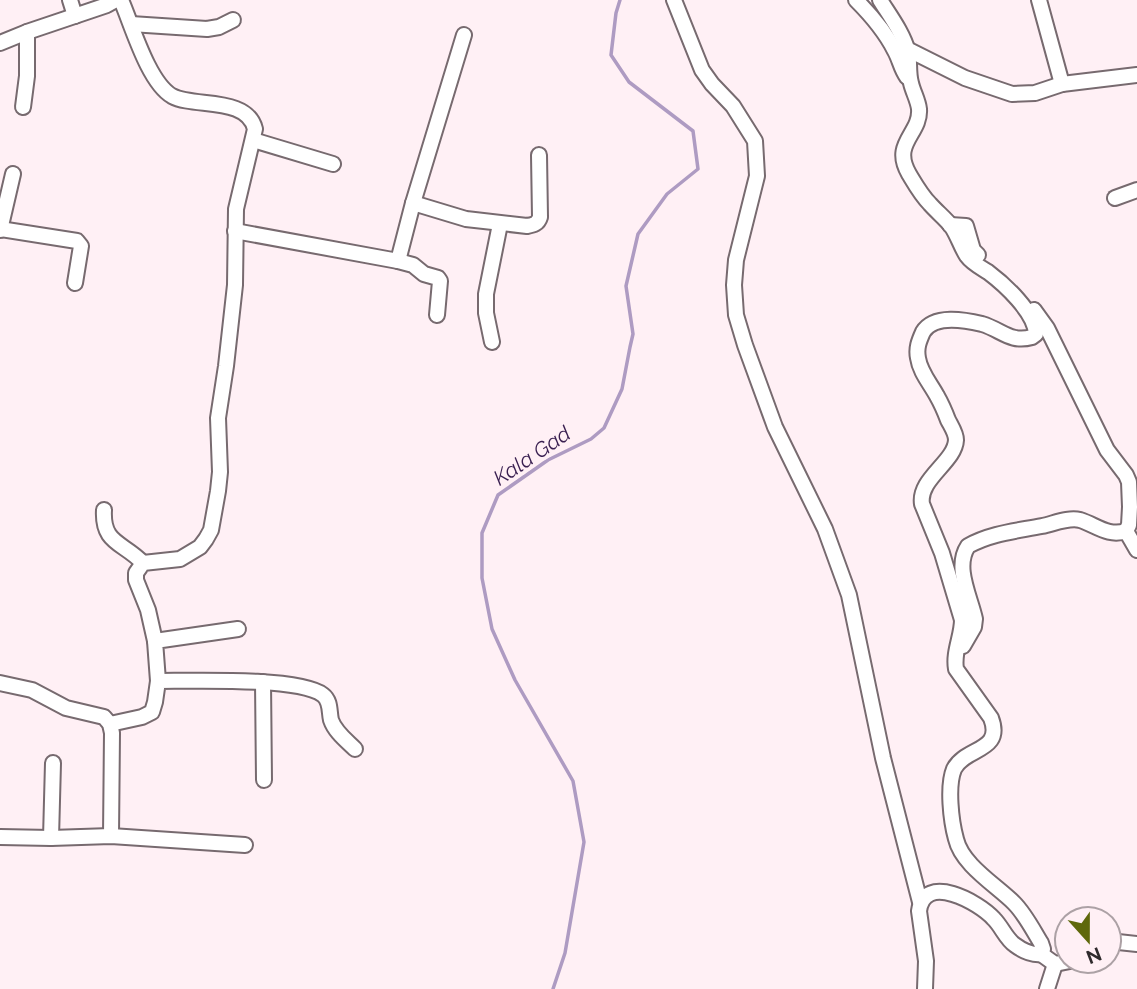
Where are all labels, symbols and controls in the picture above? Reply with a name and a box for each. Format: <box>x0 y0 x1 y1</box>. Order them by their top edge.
water label: Kala Gad <box>488 420 575 490</box>
north arrow <box>1053 905 1123 975</box>
text: N <box>1083 943 1105 969</box>

